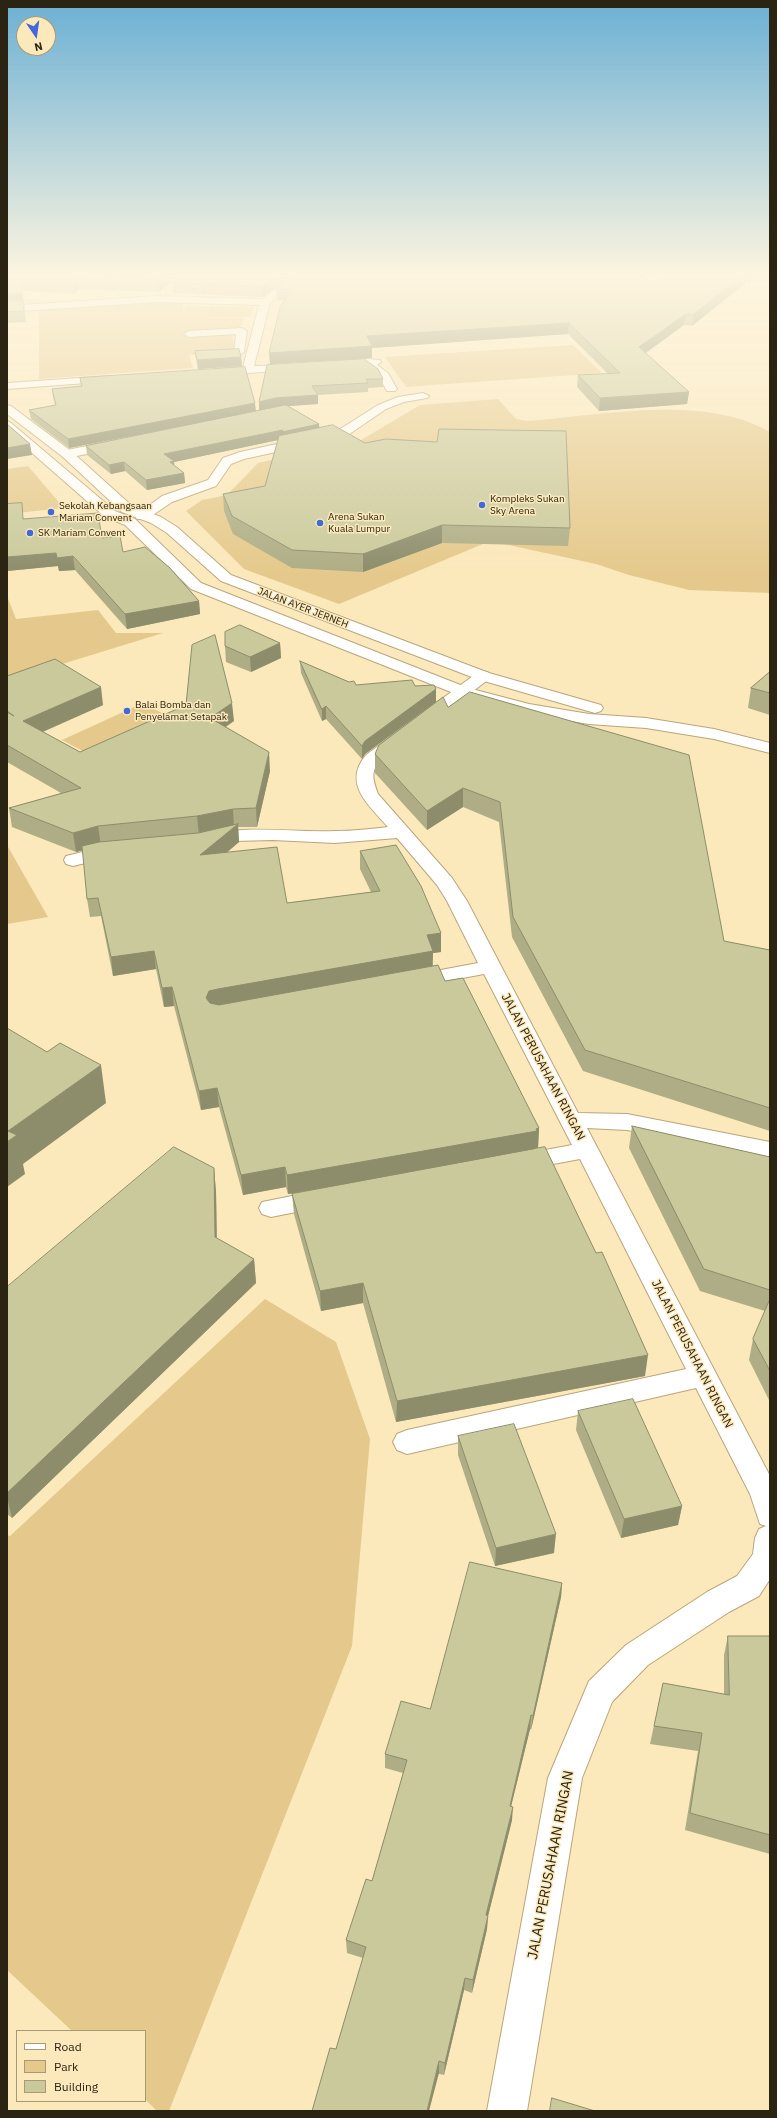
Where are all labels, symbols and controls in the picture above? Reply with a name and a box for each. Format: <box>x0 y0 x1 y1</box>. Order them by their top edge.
north arrow <box>16 16 56 56</box>
text: N <box>33 39 44 54</box>
place label: Kompleks Sukan Sky Arena <box>490 493 565 516</box>
place label: Sekolah Kebangsaan Mariam Convent <box>59 500 152 524</box>
marker: Kompleks Sukan Sky Arena <box>477 500 487 510</box>
marker: Sekolah Kebangsaan Mariam Convent <box>46 507 56 517</box>
place label: Arena Sukan Kuala Lumpur <box>328 511 390 534</box>
marker: Arena Sukan Kuala Lumpur <box>315 518 325 528</box>
place label: SK Mariam Convent <box>38 527 125 539</box>
marker: SK Mariam Convent <box>25 528 35 538</box>
street label: JALAN AYER JERNEH <box>256 585 350 631</box>
place label: Balai Bomba dan Penyelamat Setapak <box>135 699 227 722</box>
marker: Balai Bomba dan Penyelamat Setapak <box>122 706 132 716</box>
street label: JALAN PERUSAHAAN RINGAN <box>498 991 588 1143</box>
street label: JALAN PERUSAHAAN RINGAN <box>648 1277 736 1431</box>
street label: JALAN PERUSAHAAN RINGAN <box>524 1769 578 1961</box>
legend <box>16 2030 146 2102</box>
text: Road <box>54 2039 82 2054</box>
text: Park <box>54 2059 78 2074</box>
text: Building <box>54 2079 98 2094</box>

